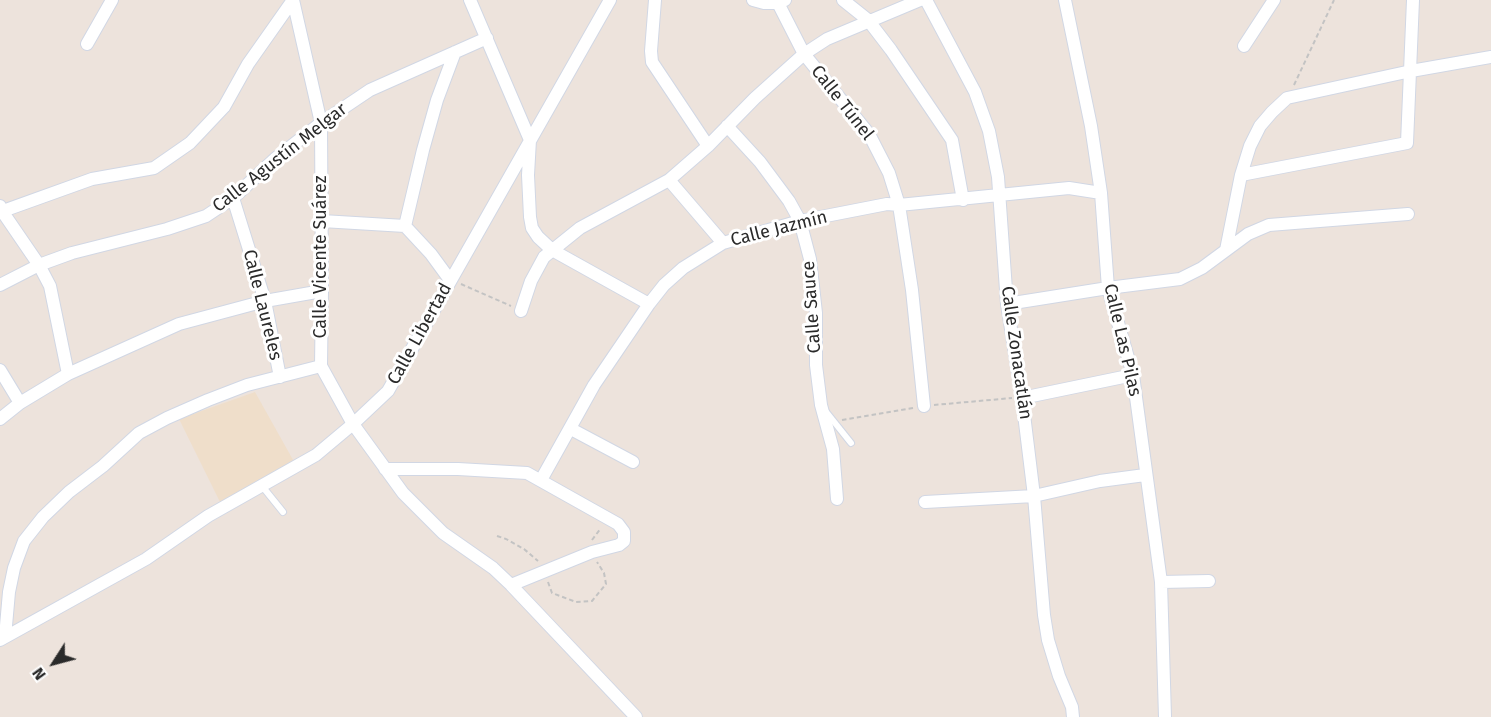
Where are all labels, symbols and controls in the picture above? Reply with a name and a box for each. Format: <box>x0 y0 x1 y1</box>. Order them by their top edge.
street label: Calle Túnel <box>806 61 878 145</box>
street label: Calle Agustín Melgar <box>208 99 352 217</box>
street label: Calle Vicente Suárez <box>310 175 332 339</box>
street label: Calle Jazmín <box>728 207 830 251</box>
street label: Calle Laureles <box>238 247 286 363</box>
street label: Calle Sauce <box>798 260 826 354</box>
street label: Calle Libertad <box>383 279 457 389</box>
street label: Calle Las Pilas <box>1099 282 1145 398</box>
street label: Calle Zonacatlán <box>996 285 1036 421</box>
north arrow <box>24 633 84 693</box>
text: N <box>28 664 50 684</box>

